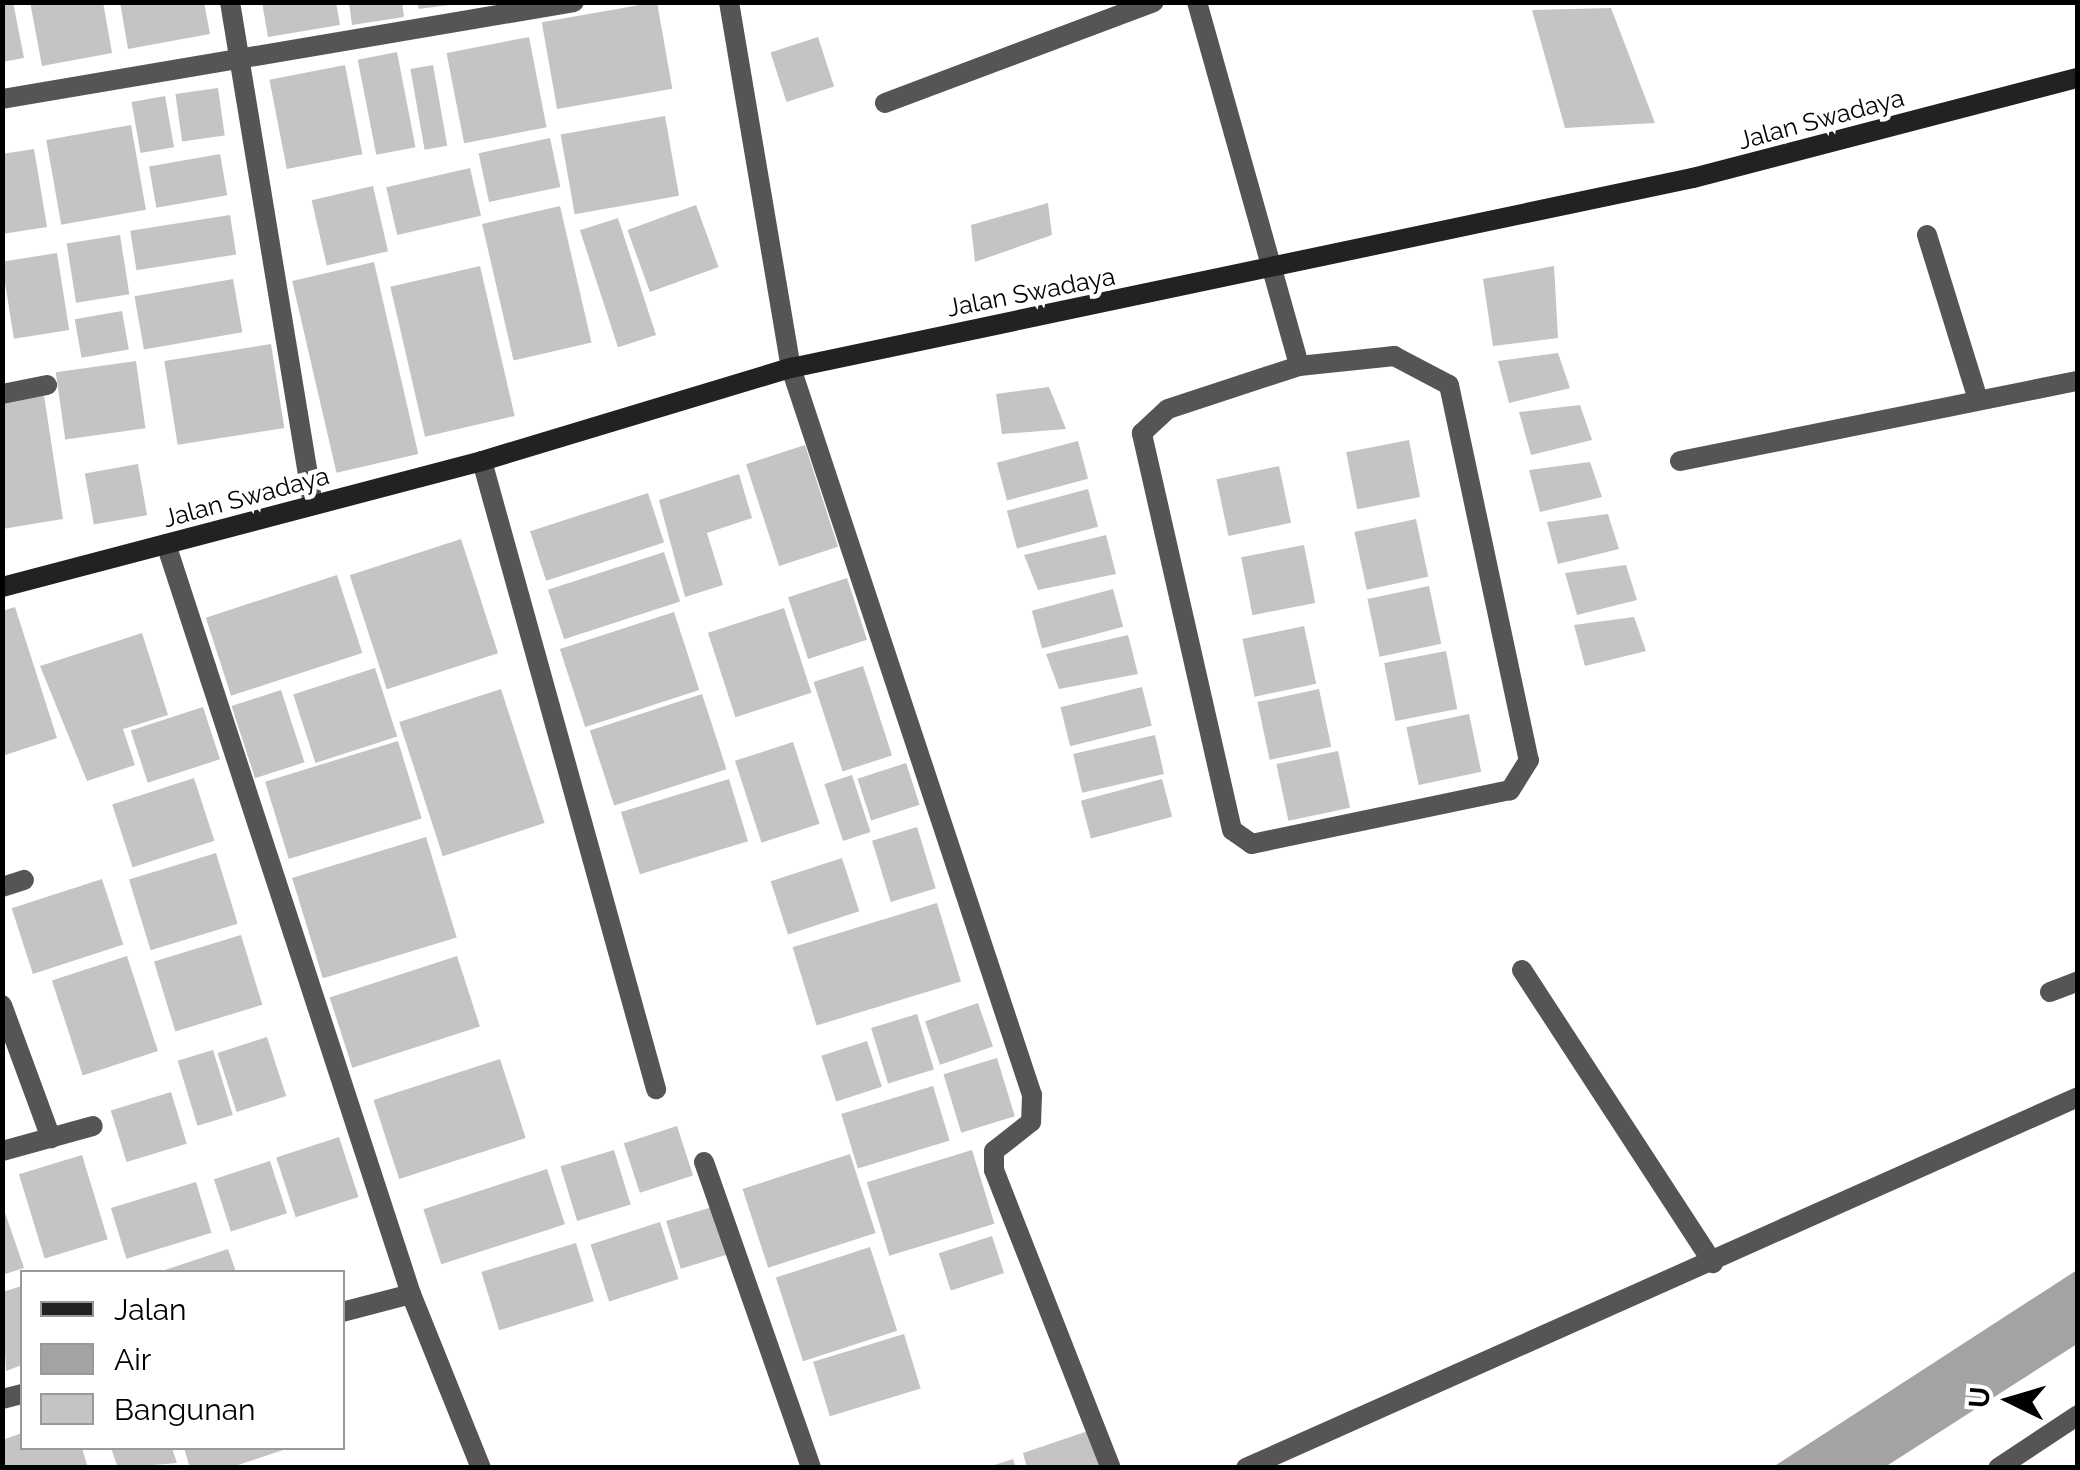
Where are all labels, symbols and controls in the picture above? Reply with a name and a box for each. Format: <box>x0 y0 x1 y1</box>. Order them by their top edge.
street label: Jalan Swadaya <box>1735 82 1907 156</box>
street label: Jalan Swadaya <box>944 261 1118 323</box>
street label: Jalan Swadaya <box>160 460 332 534</box>
legend <box>20 1270 345 1450</box>
text: Jalan <box>114 1292 187 1327</box>
text: Air <box>114 1342 151 1377</box>
north arrow <box>1960 1350 2060 1450</box>
text: U <box>1962 1385 1997 1409</box>
text: Bangunan <box>114 1392 256 1427</box>

